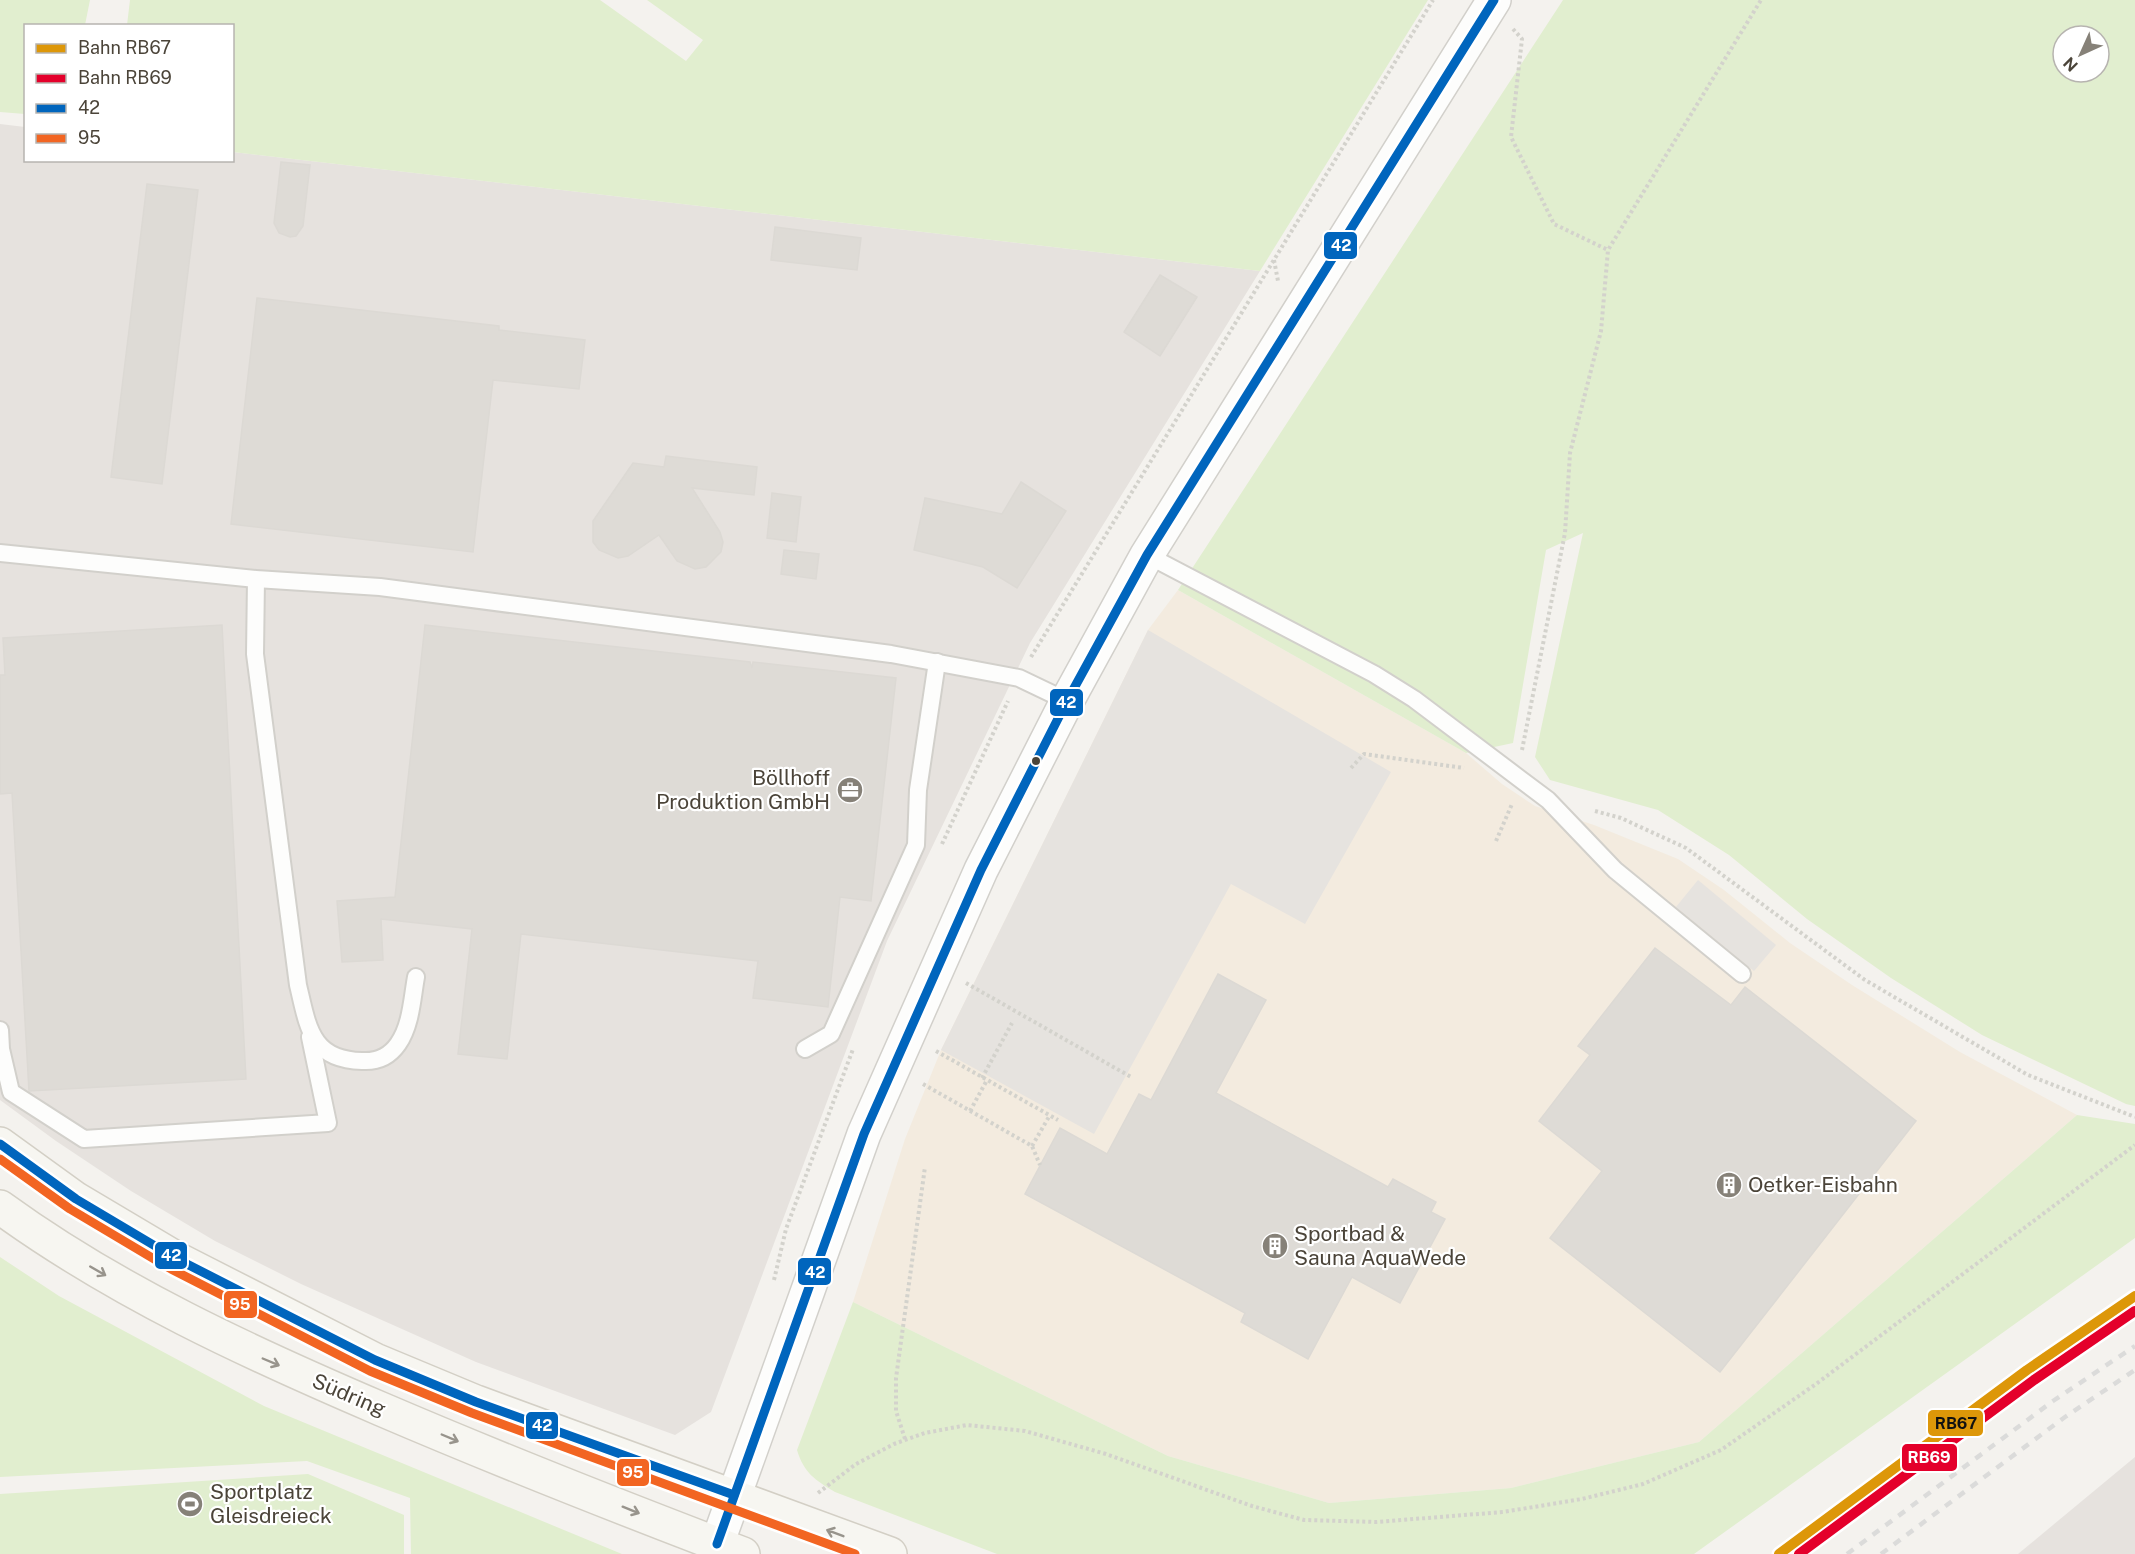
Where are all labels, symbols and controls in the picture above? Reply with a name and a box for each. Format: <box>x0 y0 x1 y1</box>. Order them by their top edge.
legend <box>24 24 234 162</box>
north arrow <box>2051 24 2111 84</box>
text: Bahn RB67 <box>78 37 171 58</box>
text: N <box>2060 53 2082 75</box>
text: Bahn RB69 <box>78 67 172 88</box>
text: 42 <box>78 97 100 118</box>
text: 95 <box>78 127 101 148</box>
line badge: 42 <box>1323 231 1358 260</box>
text: 42 <box>1331 236 1351 255</box>
line badge: 42 <box>1049 688 1084 717</box>
text: 42 <box>1056 693 1076 712</box>
unlabelled marker <box>1030 755 1042 767</box>
place label: Böllhoff Produktion GmbH <box>656 765 830 814</box>
office icon: Böllhoff Produktion GmbH <box>835 775 865 805</box>
building icon: Oetker-Eisbahn <box>1714 1170 1744 1200</box>
place label: Oetker-Eisbahn <box>1748 1172 1898 1197</box>
place label: Sportbad & Sauna AquaWede <box>1294 1221 1466 1270</box>
building icon: Sportbad & Sauna AquaWede <box>1260 1231 1290 1261</box>
line badge: 42 <box>154 1241 188 1270</box>
text: 42 <box>161 1246 181 1265</box>
line badge: 42 <box>797 1257 832 1286</box>
text: 42 <box>805 1263 825 1282</box>
one-way arrow <box>90 1265 107 1277</box>
line badge: 95 <box>223 1290 258 1319</box>
text: 95 <box>229 1295 251 1314</box>
one-way arrow <box>261 1356 279 1368</box>
street label: Südring <box>309 1368 390 1421</box>
line badge: RB67 <box>1927 1409 1984 1437</box>
line badge: 42 <box>525 1411 559 1440</box>
text: RB67 <box>1935 1414 1977 1433</box>
text: 42 <box>532 1416 552 1435</box>
one-way arrow <box>440 1433 459 1444</box>
line badge: RB69 <box>1901 1443 1958 1472</box>
text: RB69 <box>1907 1448 1951 1467</box>
line badge: 95 <box>616 1458 650 1487</box>
text: 95 <box>622 1463 644 1482</box>
place label: Sportplatz Gleisdreieck <box>210 1479 332 1528</box>
sports icon: Sportplatz Gleisdreieck <box>175 1489 205 1519</box>
one-way arrow <box>622 1505 640 1516</box>
one-way arrow <box>826 1527 845 1538</box>

